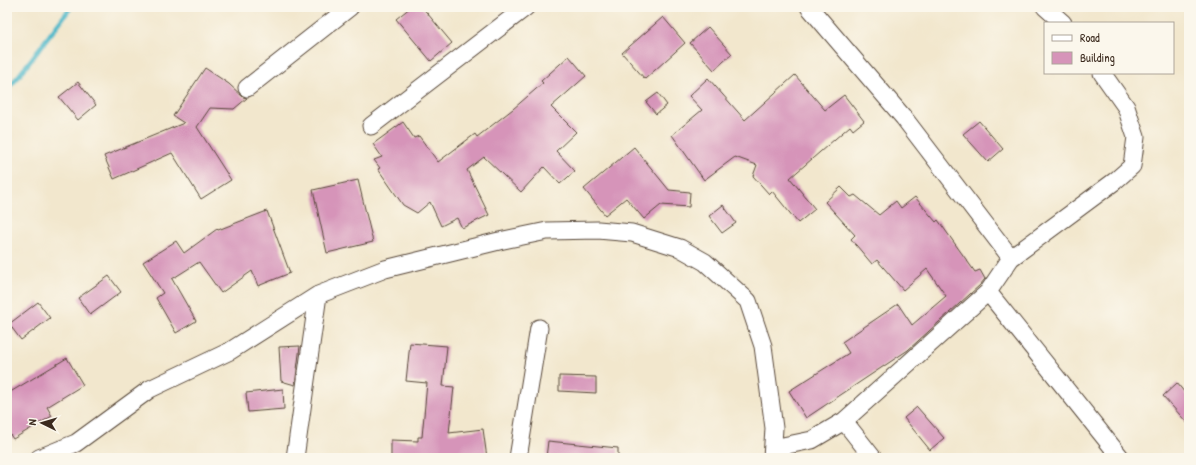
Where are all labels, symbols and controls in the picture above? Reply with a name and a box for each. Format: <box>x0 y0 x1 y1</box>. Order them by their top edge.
legend <box>1044 22 1174 74</box>
text: Road <box>1080 29 1100 46</box>
text: Building <box>1080 49 1115 66</box>
north arrow <box>22 403 62 443</box>
text: N <box>25 418 39 426</box>

